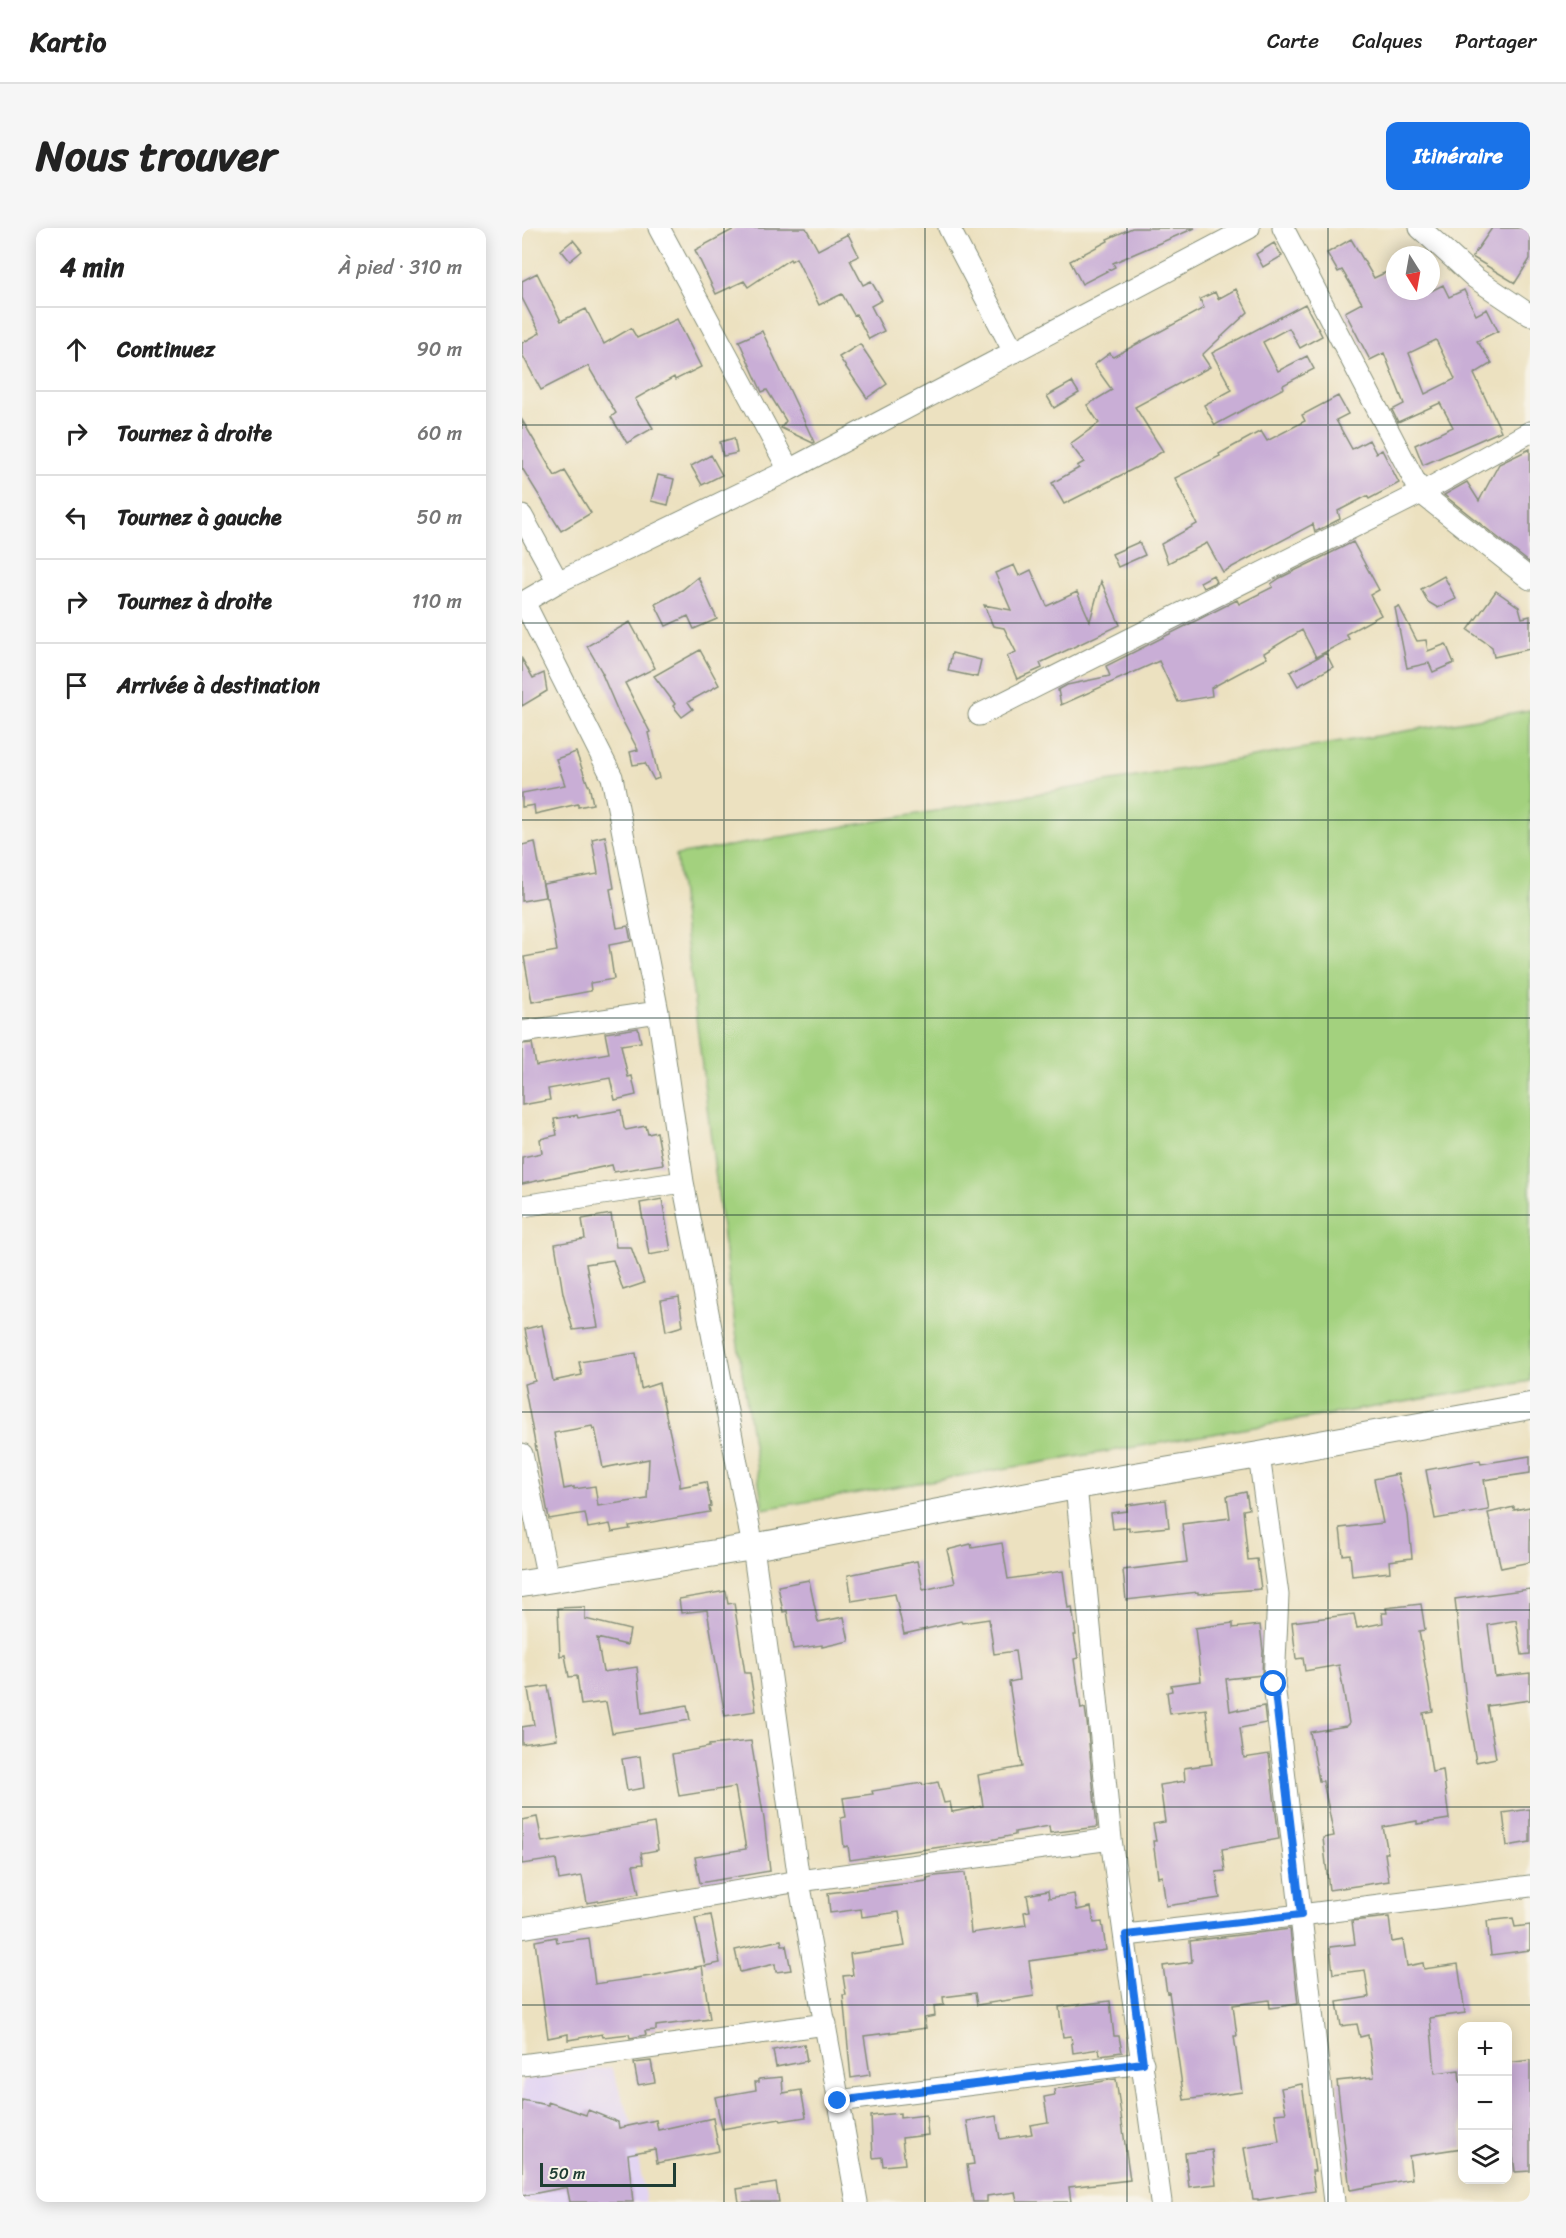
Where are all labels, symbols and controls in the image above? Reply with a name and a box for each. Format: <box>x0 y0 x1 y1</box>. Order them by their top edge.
text: Kartio <box>30 17 106 66</box>
text: Carte <box>1267 22 1319 60</box>
text: Calques <box>1352 22 1422 60</box>
text: Partager <box>1455 22 1536 60</box>
text: Nous trouver <box>36 119 276 193</box>
button: Itinéraire <box>1386 122 1530 190</box>
text: 4 min <box>60 244 124 290</box>
north arrow <box>1386 246 1440 300</box>
text: À pied · 310 m <box>338 250 462 285</box>
text: Continuez <box>117 330 215 369</box>
text: 90 m <box>417 332 462 367</box>
icon: ahead <box>60 333 93 366</box>
text: Tournez à droite <box>117 414 272 453</box>
text: 60 m <box>417 416 462 451</box>
icon: right <box>60 417 93 450</box>
text: Tournez à gauche <box>117 498 282 537</box>
text: 50 m <box>417 500 462 535</box>
icon: left <box>60 501 93 534</box>
text: Tournez à droite <box>117 582 272 621</box>
text: 110 m <box>412 584 462 619</box>
icon: right <box>60 585 93 618</box>
text: Arrivée à destination <box>117 666 320 705</box>
icon: arrive <box>60 669 93 702</box>
route start <box>1260 1670 1286 1696</box>
map controls <box>1458 2022 1512 2184</box>
button: + <box>1458 2022 1512 2076</box>
button: − <box>1458 2076 1512 2130</box>
route end <box>824 2087 850 2113</box>
button: layers <box>1458 2130 1512 2184</box>
text: 50 m <box>549 2159 585 2188</box>
scale bar <box>540 2160 676 2188</box>

